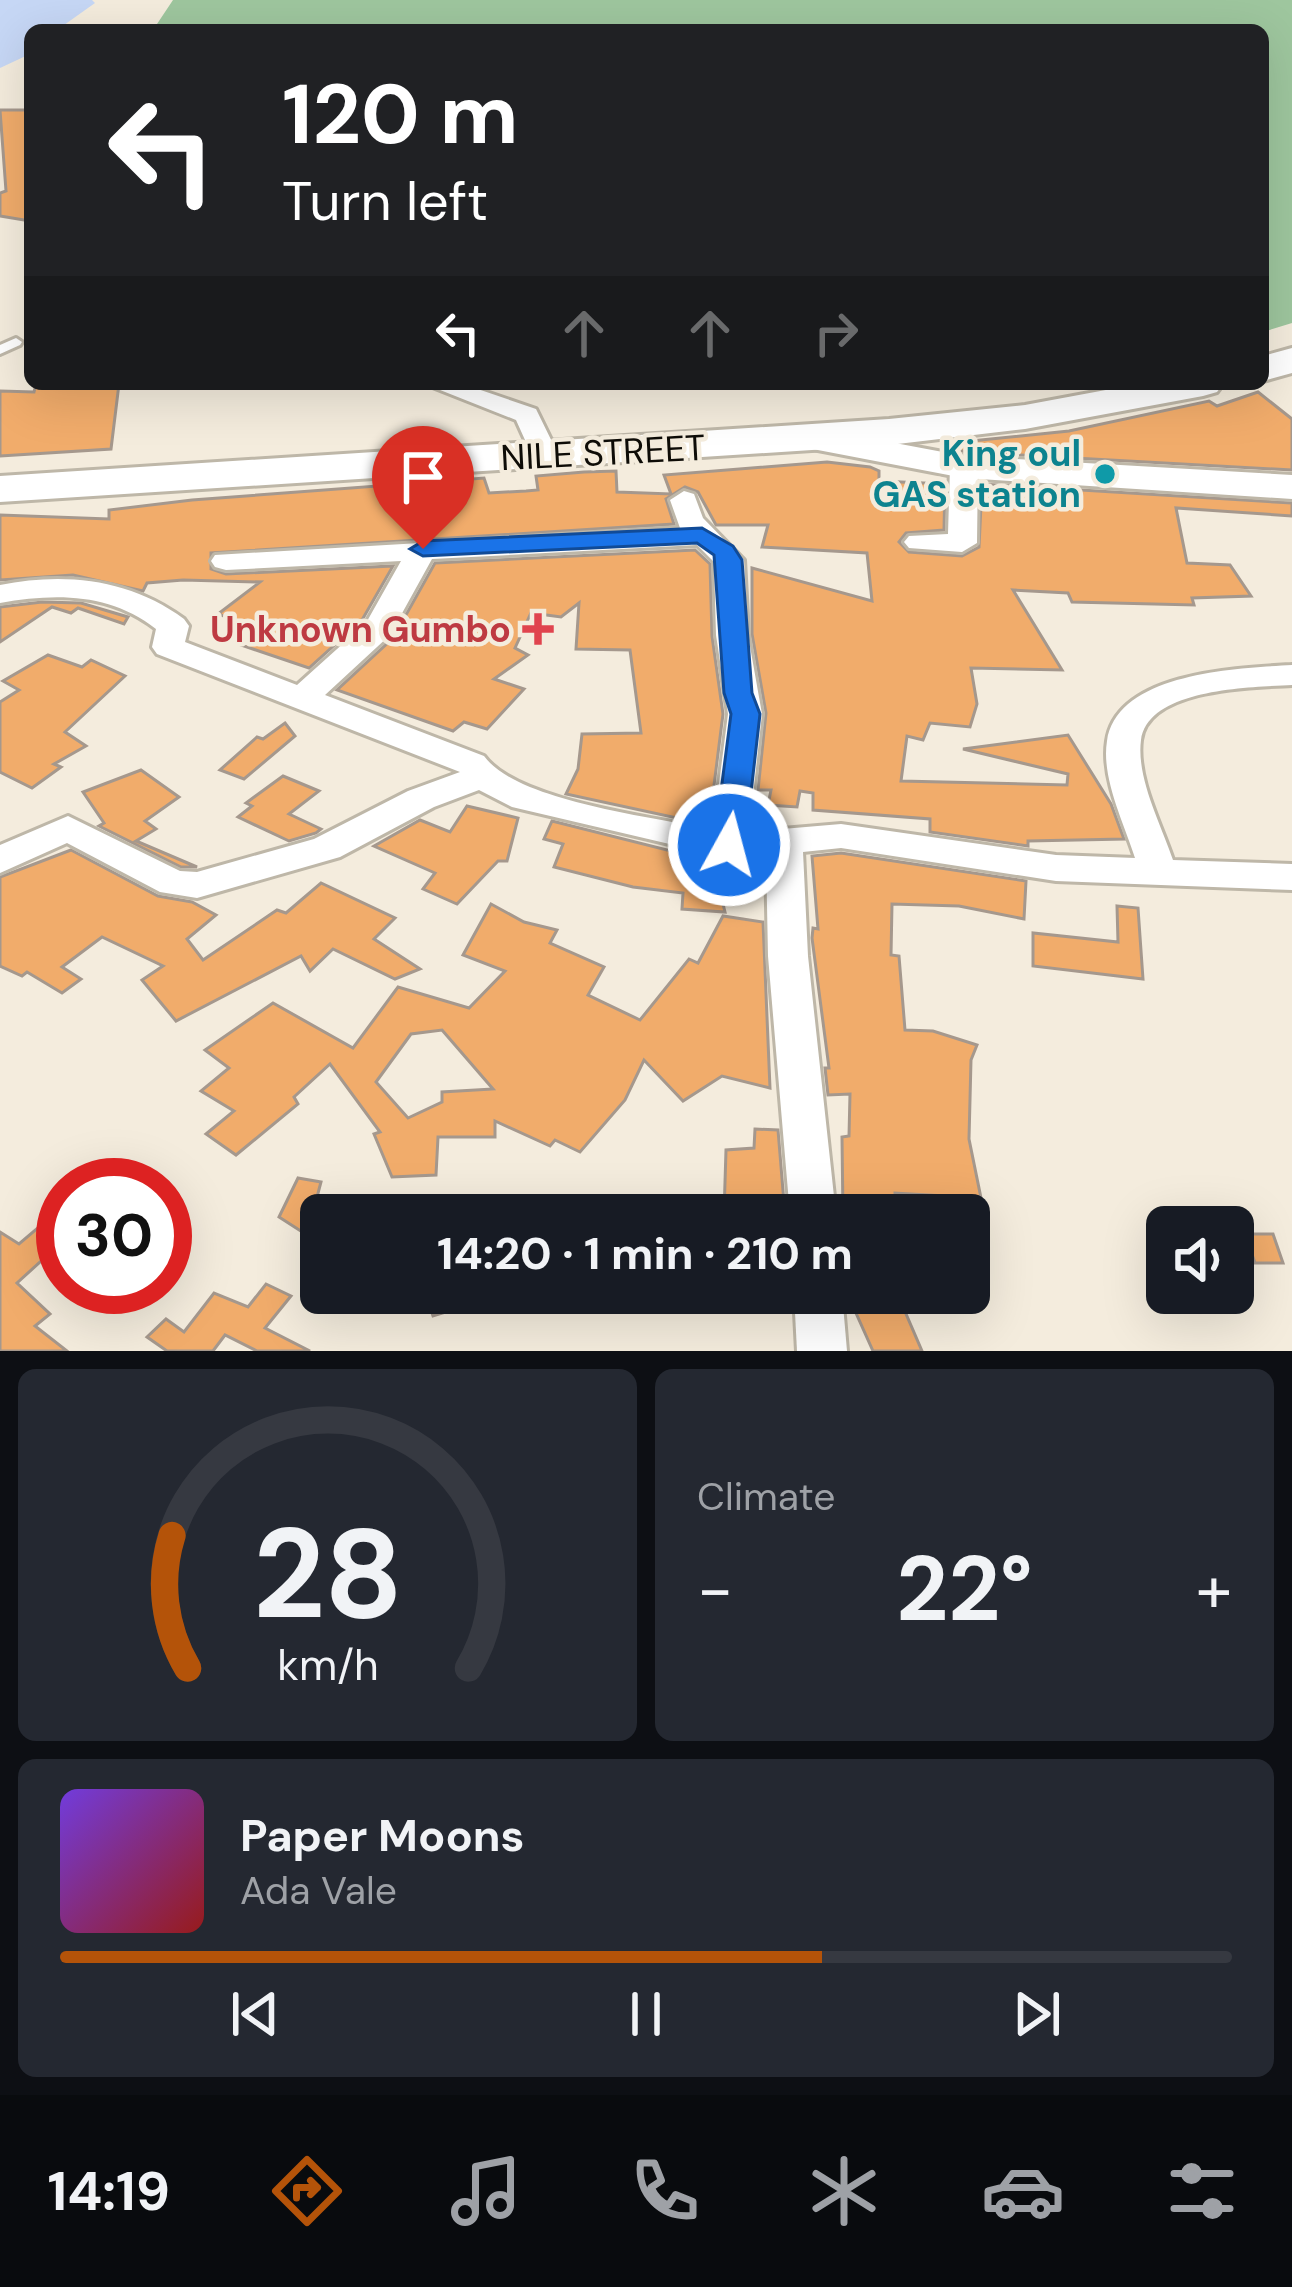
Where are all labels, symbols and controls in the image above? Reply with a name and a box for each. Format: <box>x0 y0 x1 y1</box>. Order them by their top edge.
text: 120 m <box>282 60 519 169</box>
icon: left <box>84 72 240 228</box>
text: Turn left <box>282 166 488 237</box>
icon: left <box>425 300 491 366</box>
icon: ahead <box>551 300 617 366</box>
icon: ahead <box>677 300 743 366</box>
icon: right <box>803 300 869 366</box>
street label: NILE STREET <box>499 424 707 481</box>
pin <box>372 426 474 549</box>
place label: King oul GAS station <box>873 430 1081 518</box>
icon: arrive <box>390 444 456 510</box>
marker: King oul GAS station <box>1092 461 1118 487</box>
place label: Unknown Gumbo <box>210 606 511 653</box>
marker: Unknown Gumbo <box>522 613 554 645</box>
position arrow <box>666 782 792 908</box>
speed limit sign: 30 <box>36 1158 192 1314</box>
map controls <box>1146 1206 1254 1314</box>
button: sound <box>1146 1206 1254 1314</box>
text: 14:20 · 1 min · 210 m <box>437 1224 853 1283</box>
text: Climate <box>697 1471 835 1522</box>
text: 28 <box>252 1493 403 1656</box>
text: 22° <box>896 1531 1033 1648</box>
text: − <box>697 1547 733 1632</box>
text: + <box>1196 1547 1232 1632</box>
text: km/h <box>277 1637 378 1693</box>
text: Paper Moons <box>240 1806 525 1865</box>
text: Ada Vale <box>240 1865 397 1916</box>
icon: previous <box>222 1981 288 2047</box>
icon: pause <box>613 1981 679 2047</box>
icon: next <box>1004 1981 1070 2047</box>
icon: directions <box>265 2149 349 2233</box>
icon: music <box>444 2149 528 2233</box>
icon: phone <box>623 2149 707 2233</box>
icon: climate <box>802 2149 886 2233</box>
icon: car <box>981 2149 1065 2233</box>
icon: filters <box>1160 2149 1244 2233</box>
text: 14:19 <box>48 2156 170 2227</box>

